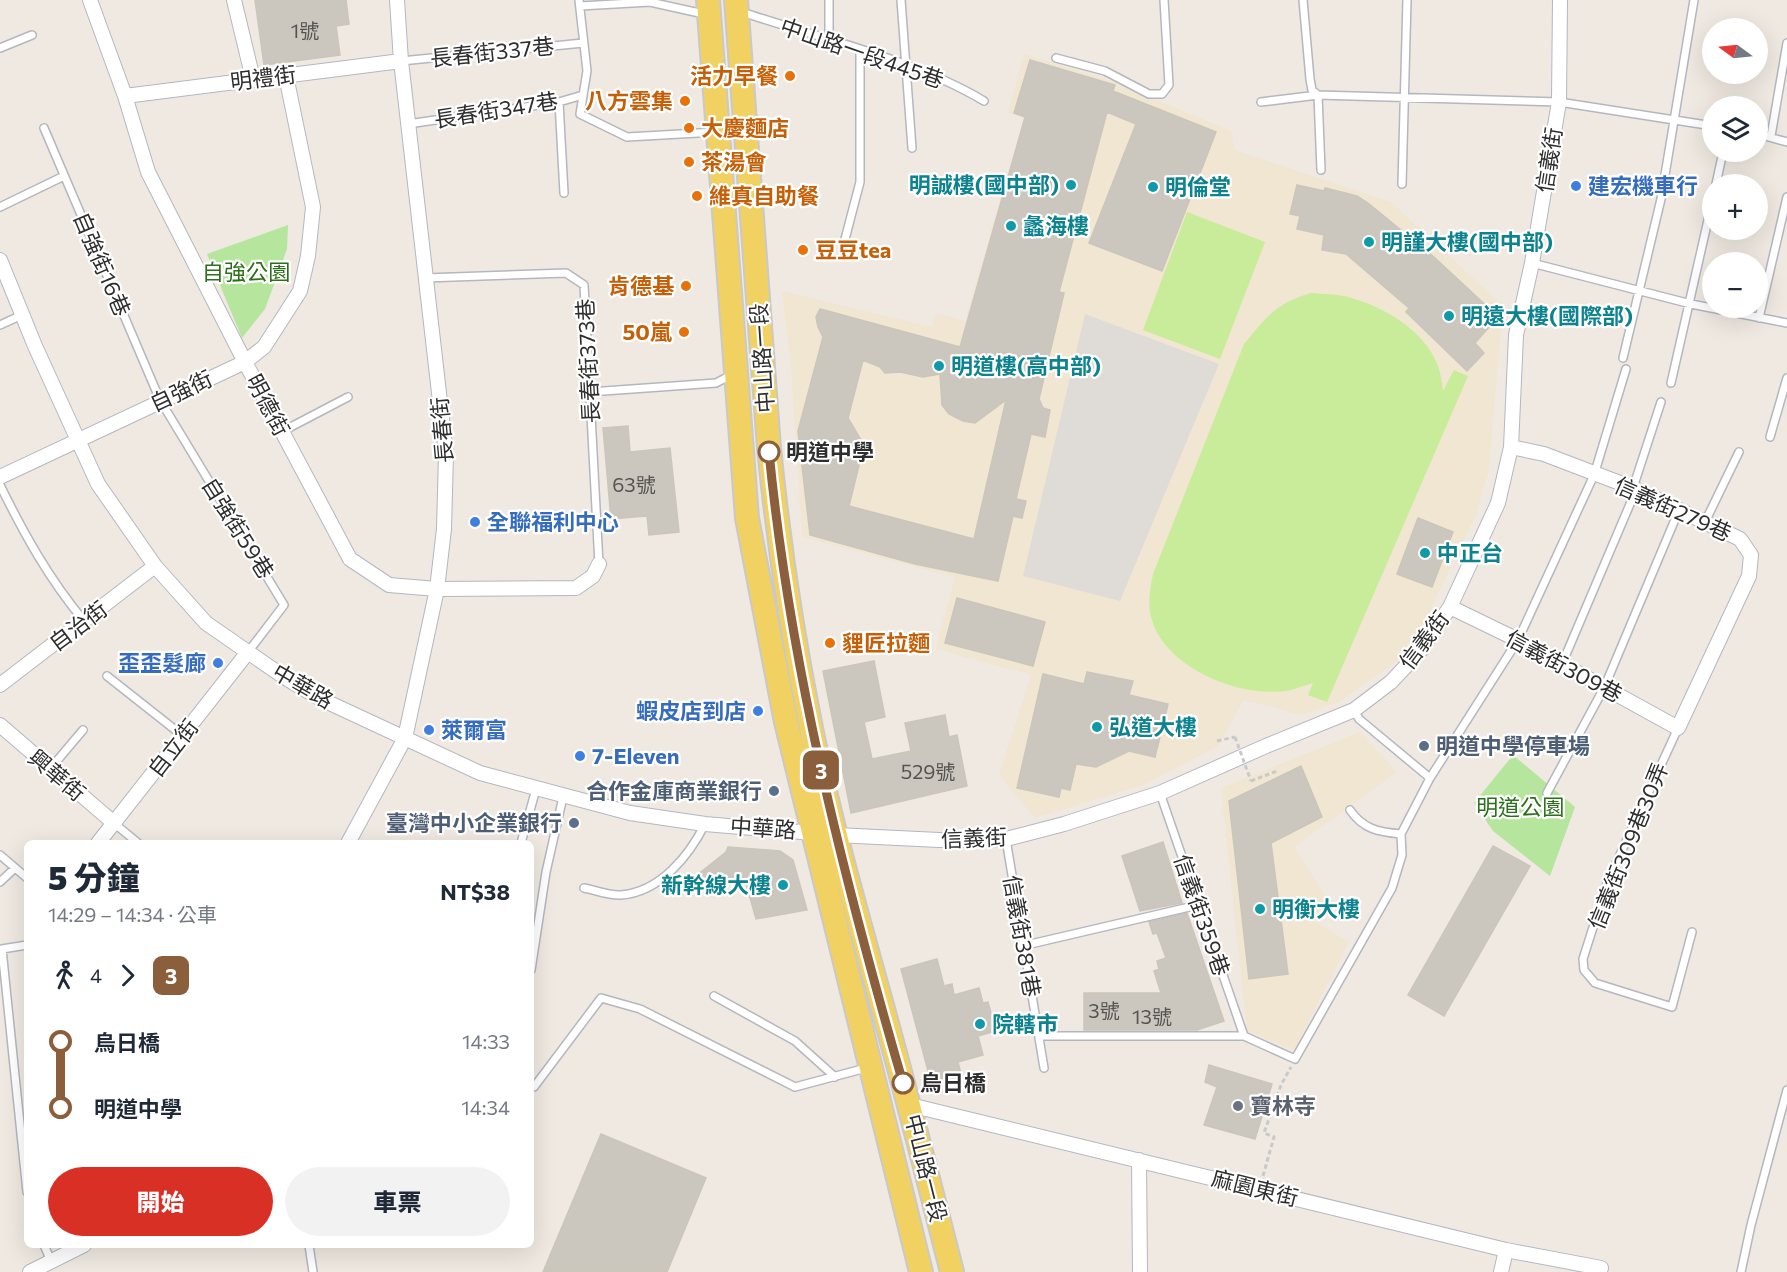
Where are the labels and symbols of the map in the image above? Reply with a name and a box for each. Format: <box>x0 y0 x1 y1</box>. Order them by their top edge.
street label: 中山路一段445巷 <box>777 12 947 93</box>
house number: 1號 <box>291 18 319 42</box>
north arrow <box>1702 18 1768 84</box>
street label: 長春街337巷 <box>429 32 555 71</box>
street label: 明禮街 <box>229 60 297 95</box>
place label: 活力早餐 <box>690 62 778 89</box>
marker: 活力早餐 <box>783 69 797 83</box>
street label: 長春街347巷 <box>432 86 560 133</box>
place label: 八方雲集 <box>585 87 673 114</box>
marker: 八方雲集 <box>678 94 692 108</box>
place label: 大慶麵店 <box>701 114 789 141</box>
marker: 大慶麵店 <box>682 121 696 135</box>
street label: 信義街 <box>1530 125 1567 195</box>
place label: 茶湯會 <box>701 148 767 175</box>
marker: 茶湯會 <box>682 155 696 169</box>
place label: 明誠樓(國中部) <box>909 171 1059 198</box>
place label: 建宏機車行 <box>1588 172 1698 199</box>
place label: 明倫堂 <box>1165 173 1231 200</box>
marker: 明誠樓(國中部) <box>1064 178 1078 192</box>
marker: 建宏機車行 <box>1569 179 1583 193</box>
marker: 明倫堂 <box>1146 180 1160 194</box>
place label: 維真自助餐 <box>709 182 819 209</box>
marker: 維真自助餐 <box>690 189 704 203</box>
street label: 自強街16巷 <box>68 208 137 320</box>
place label: 蠡海樓 <box>1023 212 1089 239</box>
marker: 蠡海樓 <box>1004 219 1018 233</box>
place label: 明謹大樓(國中部) <box>1381 228 1553 255</box>
marker: 明謹大樓(國中部) <box>1362 235 1376 249</box>
place label: 豆豆tea <box>815 236 891 263</box>
marker: 豆豆tea <box>796 243 810 257</box>
park label: 自強公園 <box>202 258 290 285</box>
place label: 肯德基 <box>608 272 674 299</box>
marker: 肯德基 <box>679 279 693 293</box>
street label: 長春街373巷 <box>571 298 604 424</box>
street label: 中山路一段 <box>744 302 779 414</box>
place label: 明遠大樓(國際部) <box>1461 302 1633 329</box>
marker: 明遠大樓(國際部) <box>1442 309 1456 323</box>
place label: 50嵐 <box>623 318 672 345</box>
marker: 50嵐 <box>677 325 691 339</box>
place label: 明道樓(高中部) <box>951 352 1101 379</box>
marker: 明道樓(高中部) <box>932 359 946 373</box>
street label: 自強街 <box>145 364 216 417</box>
street label: 明德街 <box>241 369 296 440</box>
street label: 長春街 <box>425 396 458 464</box>
place label: 明道中學 <box>786 438 874 465</box>
marker: 明道中學 <box>758 441 780 463</box>
street label: 信義街279巷 <box>1611 471 1736 546</box>
street label: 自強街59巷 <box>197 472 280 583</box>
house number: 63號 <box>612 472 656 496</box>
place label: 全聯福利中心 <box>487 508 619 535</box>
marker: 全聯福利中心 <box>468 515 482 529</box>
place label: 中正台 <box>1437 539 1503 566</box>
marker: 中正台 <box>1418 546 1432 560</box>
street label: 自治街 <box>43 595 112 656</box>
street label: 信義街 <box>1393 605 1454 674</box>
street label: 信義街309巷 <box>1501 624 1627 708</box>
place label: 貍匠拉麵 <box>842 629 930 656</box>
marker: 貍匠拉麵 <box>823 636 837 650</box>
place label: 歪歪髮廊 <box>118 649 206 676</box>
marker: 歪歪髮廊 <box>211 656 225 670</box>
street label: 中華路 <box>268 657 339 714</box>
place label: 蝦皮店到店 <box>636 697 746 724</box>
marker: 蝦皮店到店 <box>751 704 765 718</box>
street label: 自立街 <box>142 713 204 782</box>
place label: 弘道大樓 <box>1109 713 1197 740</box>
place label: 萊爾富 <box>441 716 507 743</box>
marker: 弘道大樓 <box>1090 720 1104 734</box>
marker: 萊爾富 <box>422 723 436 737</box>
place label: 明道中學停車場 <box>1436 732 1590 759</box>
marker: 明道中學停車場 <box>1417 739 1431 753</box>
place label: 7-Eleven <box>592 742 680 769</box>
street label: 興華街 <box>23 743 91 806</box>
marker: 7-Eleven <box>573 749 587 763</box>
line badge: 3 <box>802 750 840 790</box>
house number: 529號 <box>901 759 955 783</box>
street label: 信義街309巷30弄 <box>1582 759 1673 933</box>
place label: 合作金庫商業銀行 <box>586 777 762 804</box>
marker: 合作金庫商業銀行 <box>767 784 781 798</box>
park label: 明道公園 <box>1476 793 1564 820</box>
place label: 臺灣中小企業銀行 <box>386 809 562 836</box>
street label: 中華路 <box>729 812 797 843</box>
marker: 臺灣中小企業銀行 <box>567 816 581 830</box>
street label: 信義街 <box>941 823 1007 852</box>
street label: 信義街359巷 <box>1169 851 1236 979</box>
place label: 新幹線大樓 <box>661 871 771 898</box>
street label: 信義街381巷 <box>998 873 1046 999</box>
marker: 新幹線大樓 <box>776 878 790 892</box>
place label: 明衡大樓 <box>1272 895 1360 922</box>
marker: 明衡大樓 <box>1253 902 1267 916</box>
house number: 3號 <box>1088 998 1120 1022</box>
house number: 13號 <box>1132 1004 1172 1028</box>
place label: 院轄市 <box>992 1010 1058 1037</box>
marker: 院轄市 <box>973 1017 987 1031</box>
place label: 烏日橋 <box>920 1069 986 1096</box>
marker: 烏日橋 <box>892 1072 914 1094</box>
place label: 寶林寺 <box>1250 1092 1316 1119</box>
marker: 寶林寺 <box>1231 1099 1245 1113</box>
street label: 中山路一段 <box>900 1111 953 1225</box>
street label: 麻園東街 <box>1209 1164 1301 1211</box>

